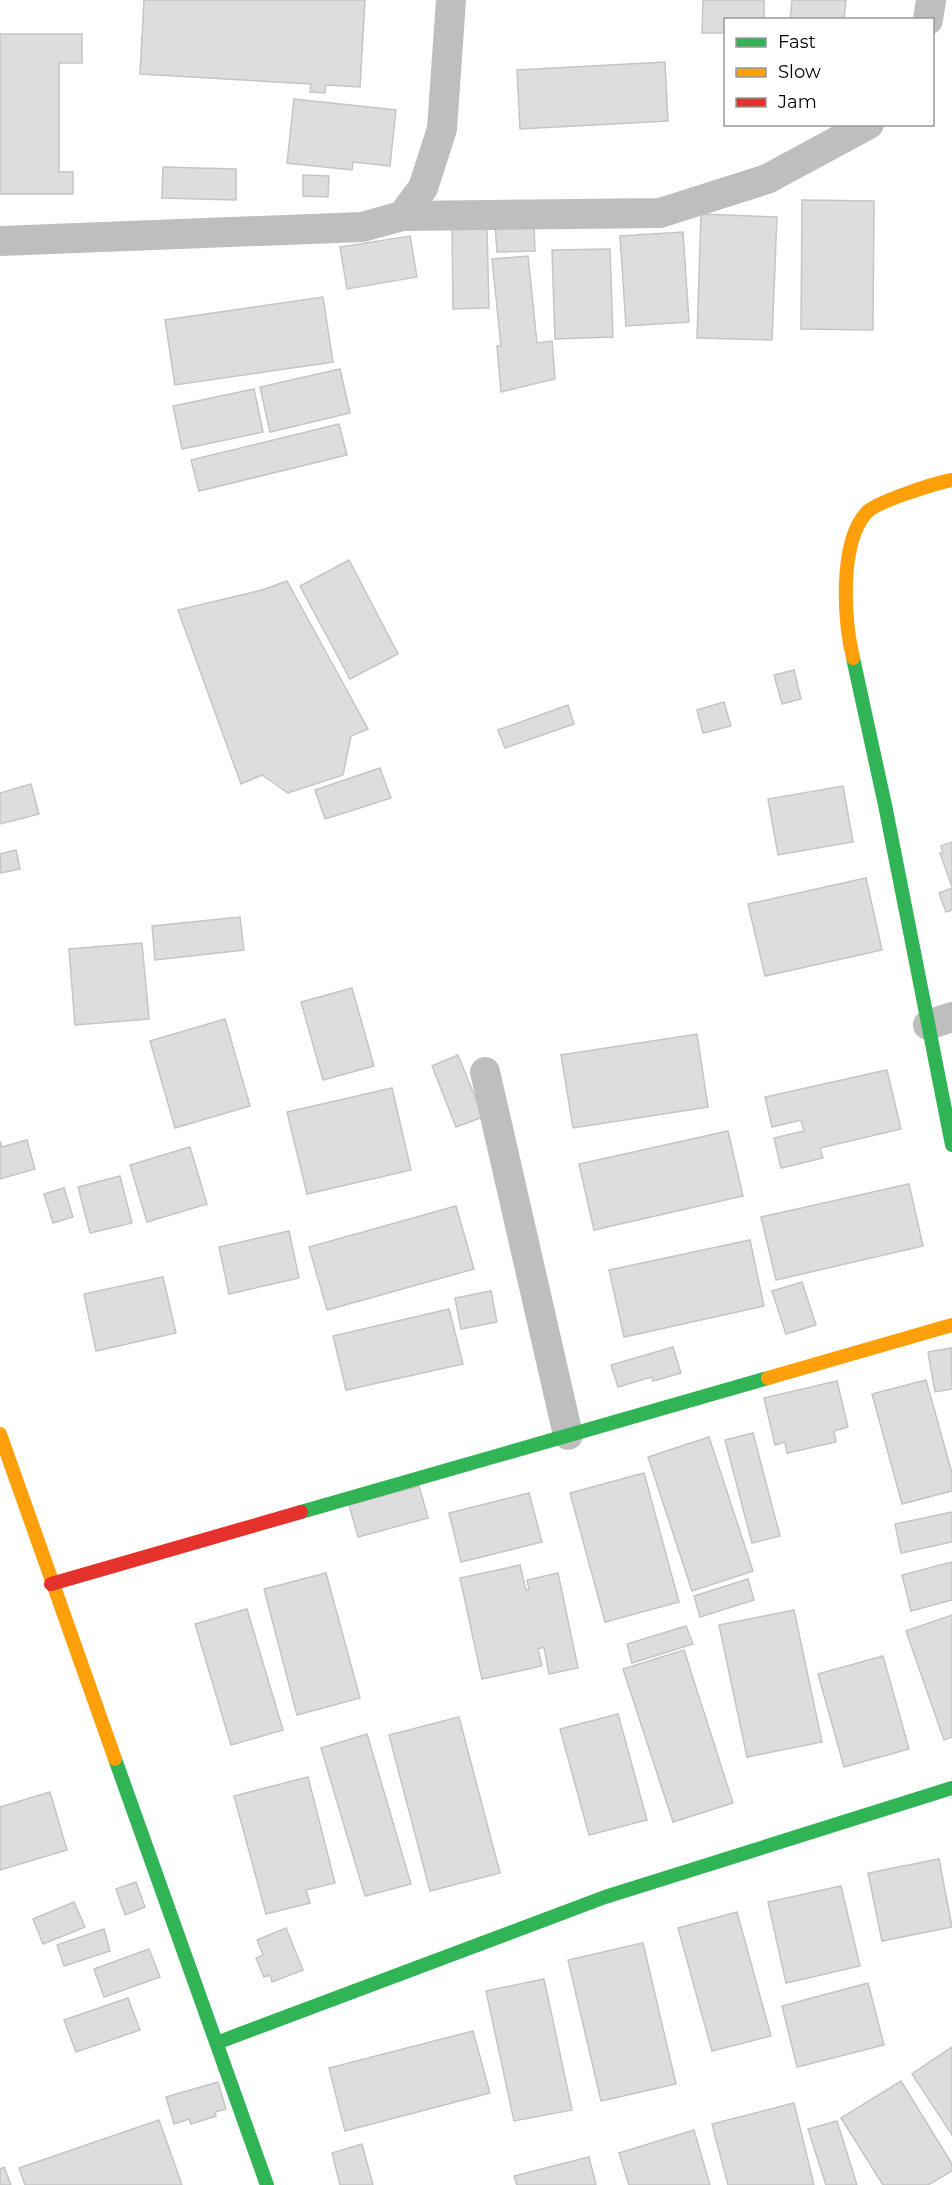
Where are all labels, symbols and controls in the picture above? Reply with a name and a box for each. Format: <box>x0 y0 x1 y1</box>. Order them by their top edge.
legend <box>724 18 934 126</box>
text: Fast <box>778 31 816 53</box>
text: Slow <box>778 61 821 83</box>
text: Jam <box>777 91 817 113</box>

